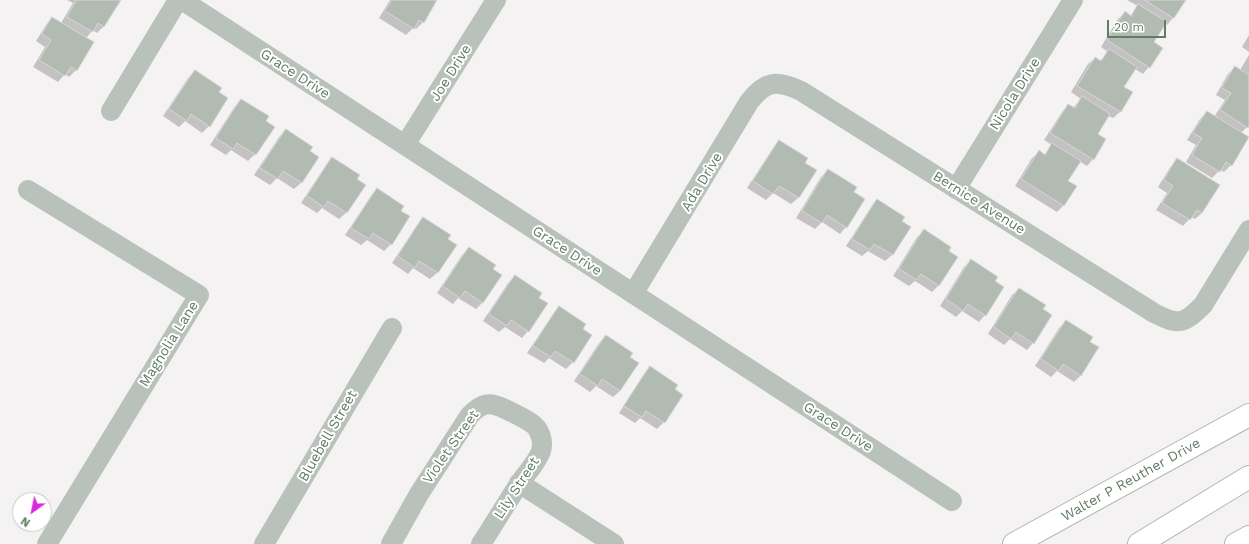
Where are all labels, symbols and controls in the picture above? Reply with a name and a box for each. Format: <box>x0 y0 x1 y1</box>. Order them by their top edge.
scale bar <box>1109 12 1168 38</box>
text: 20 m <box>1114 20 1144 34</box>
street label: Joe Drive <box>427 41 475 105</box>
street label: Grace Drive <box>257 45 333 103</box>
street label: Nicola Drive <box>986 55 1044 133</box>
street label: Ada Drive <box>678 150 726 214</box>
street label: Bernice Avenue <box>930 168 1028 238</box>
street label: Grace Drive <box>529 222 605 280</box>
street label: Magnolia Lane <box>136 298 202 390</box>
street label: Bluebell Street <box>295 387 361 485</box>
street label: Grace Drive <box>800 398 876 456</box>
street label: Violet Street <box>419 407 483 487</box>
street label: Walter P Reuther Drive <box>1059 435 1203 525</box>
street label: Lily Street <box>491 454 543 522</box>
north arrow <box>12 492 52 532</box>
text: N <box>19 514 33 529</box>

